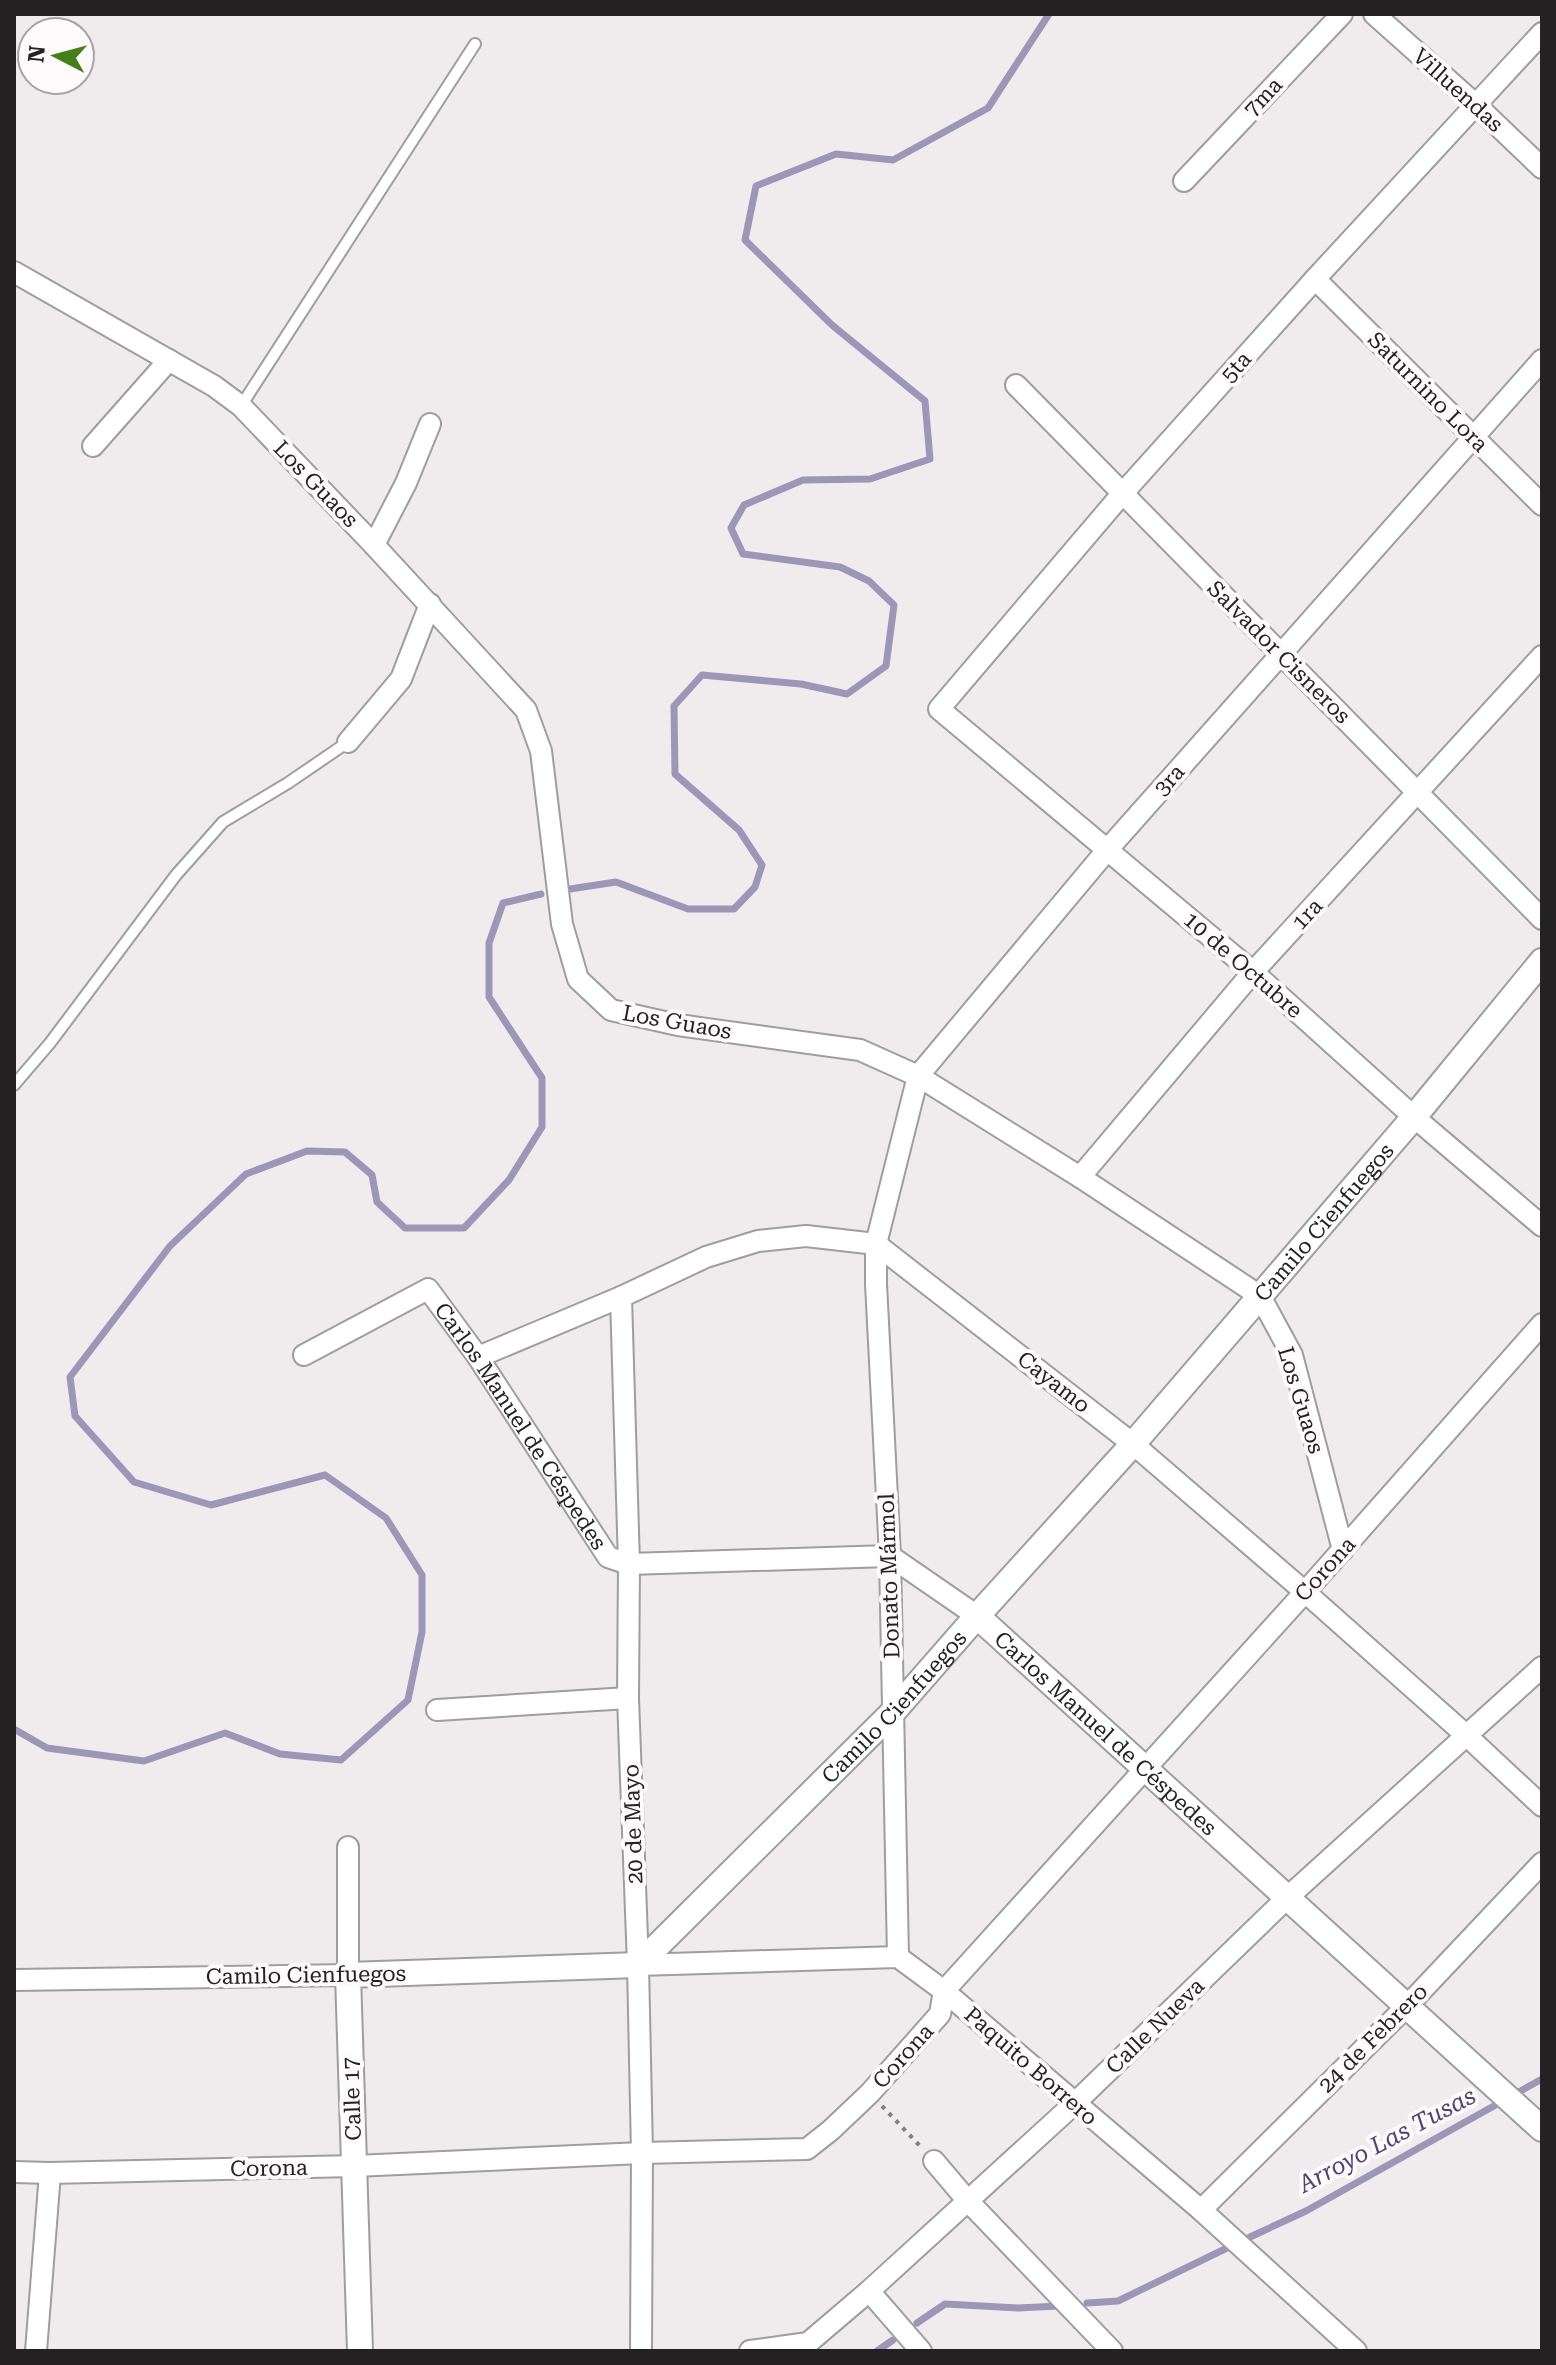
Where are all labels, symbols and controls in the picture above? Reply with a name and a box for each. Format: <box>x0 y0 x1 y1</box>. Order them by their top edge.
north arrow <box>16 16 96 96</box>
street label: Villuendas <box>1408 43 1508 137</box>
text: N <box>23 44 50 64</box>
street label: 7ma <box>1239 72 1287 122</box>
street label: Saturnino Lora <box>1363 327 1493 457</box>
street label: 5ta <box>1216 347 1256 387</box>
street label: Los Guaos <box>269 436 363 532</box>
street label: Salvador Cisneros <box>1202 575 1356 729</box>
street label: 3ra <box>1149 759 1189 801</box>
street label: 1ra <box>1287 893 1327 935</box>
street label: 10 de Octubre <box>1179 907 1307 1023</box>
street label: Los Guaos <box>621 1000 733 1044</box>
street label: Camilo Cienfuegos <box>1249 1138 1398 1306</box>
street label: Carlos Manuel de Céspedes <box>430 1298 612 1554</box>
street label: Los Guaos <box>1273 1344 1329 1456</box>
street label: Cayamo <box>1013 1346 1095 1418</box>
street label: Donato Mármol <box>874 1493 904 1659</box>
street label: Corona <box>1290 1532 1360 1606</box>
street label: Camilo Cienfuegos <box>816 1625 971 1788</box>
street label: Carlos Manuel de Céspedes <box>990 1626 1222 1840</box>
street label: 20 de Mayo <box>618 1764 648 1884</box>
street label: Camilo Cienfuegos <box>206 1961 406 1989</box>
street label: Calle Nueva <box>1101 1973 1209 2079</box>
street label: 24 de Febrero <box>1313 1978 1433 2098</box>
street label: Paquito Borrero <box>960 2002 1102 2130</box>
street label: Corona <box>868 2019 938 2093</box>
street label: Calle 17 <box>338 2057 366 2141</box>
water label: Arroyo Las Tusas <box>1292 2081 1480 2199</box>
street label: Corona <box>230 2155 308 2181</box>

